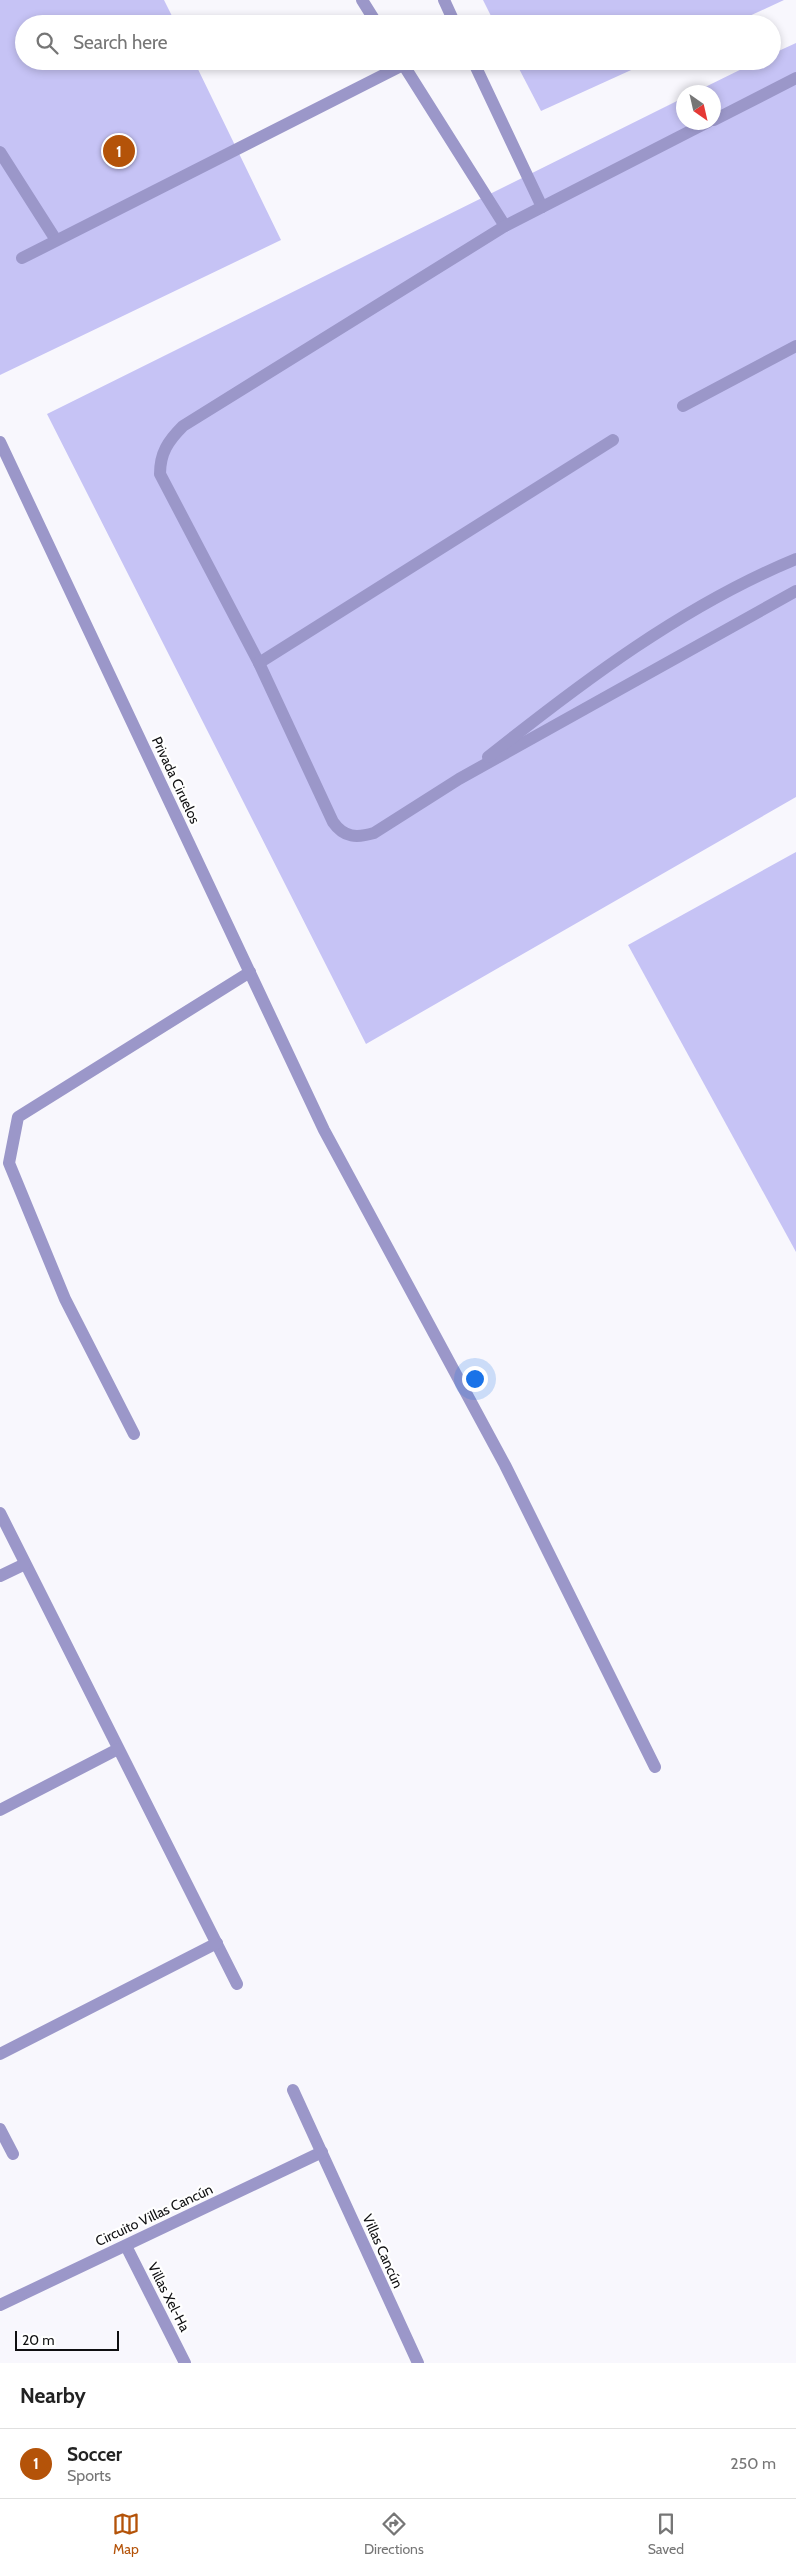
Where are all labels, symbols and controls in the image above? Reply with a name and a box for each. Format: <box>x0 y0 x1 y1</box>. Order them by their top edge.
search box <box>15 15 781 70</box>
icon: search <box>33 29 61 57</box>
text: Search here <box>73 31 167 54</box>
north arrow <box>676 85 721 130</box>
pin: 1 <box>103 132 135 170</box>
street label: Privada Ciruelos <box>148 734 204 827</box>
your location <box>462 1366 488 1392</box>
street label: Circuito Villas Cancún <box>92 2180 216 2250</box>
street label: Villas Cancún <box>359 2211 407 2291</box>
street label: Villas Xel-Ha <box>144 2259 194 2335</box>
scale bar <box>15 2328 119 2351</box>
text: 20 m <box>22 2331 55 2349</box>
text: Nearby <box>20 2383 86 2408</box>
text: Soccer <box>67 2443 122 2466</box>
text: 1 <box>33 2454 39 2473</box>
text: 250 m <box>730 2454 776 2473</box>
text: Sports <box>67 2466 111 2485</box>
tab: Map <box>112 2510 140 2558</box>
tab: Directions <box>364 2510 424 2558</box>
tab: Saved <box>648 2510 684 2558</box>

